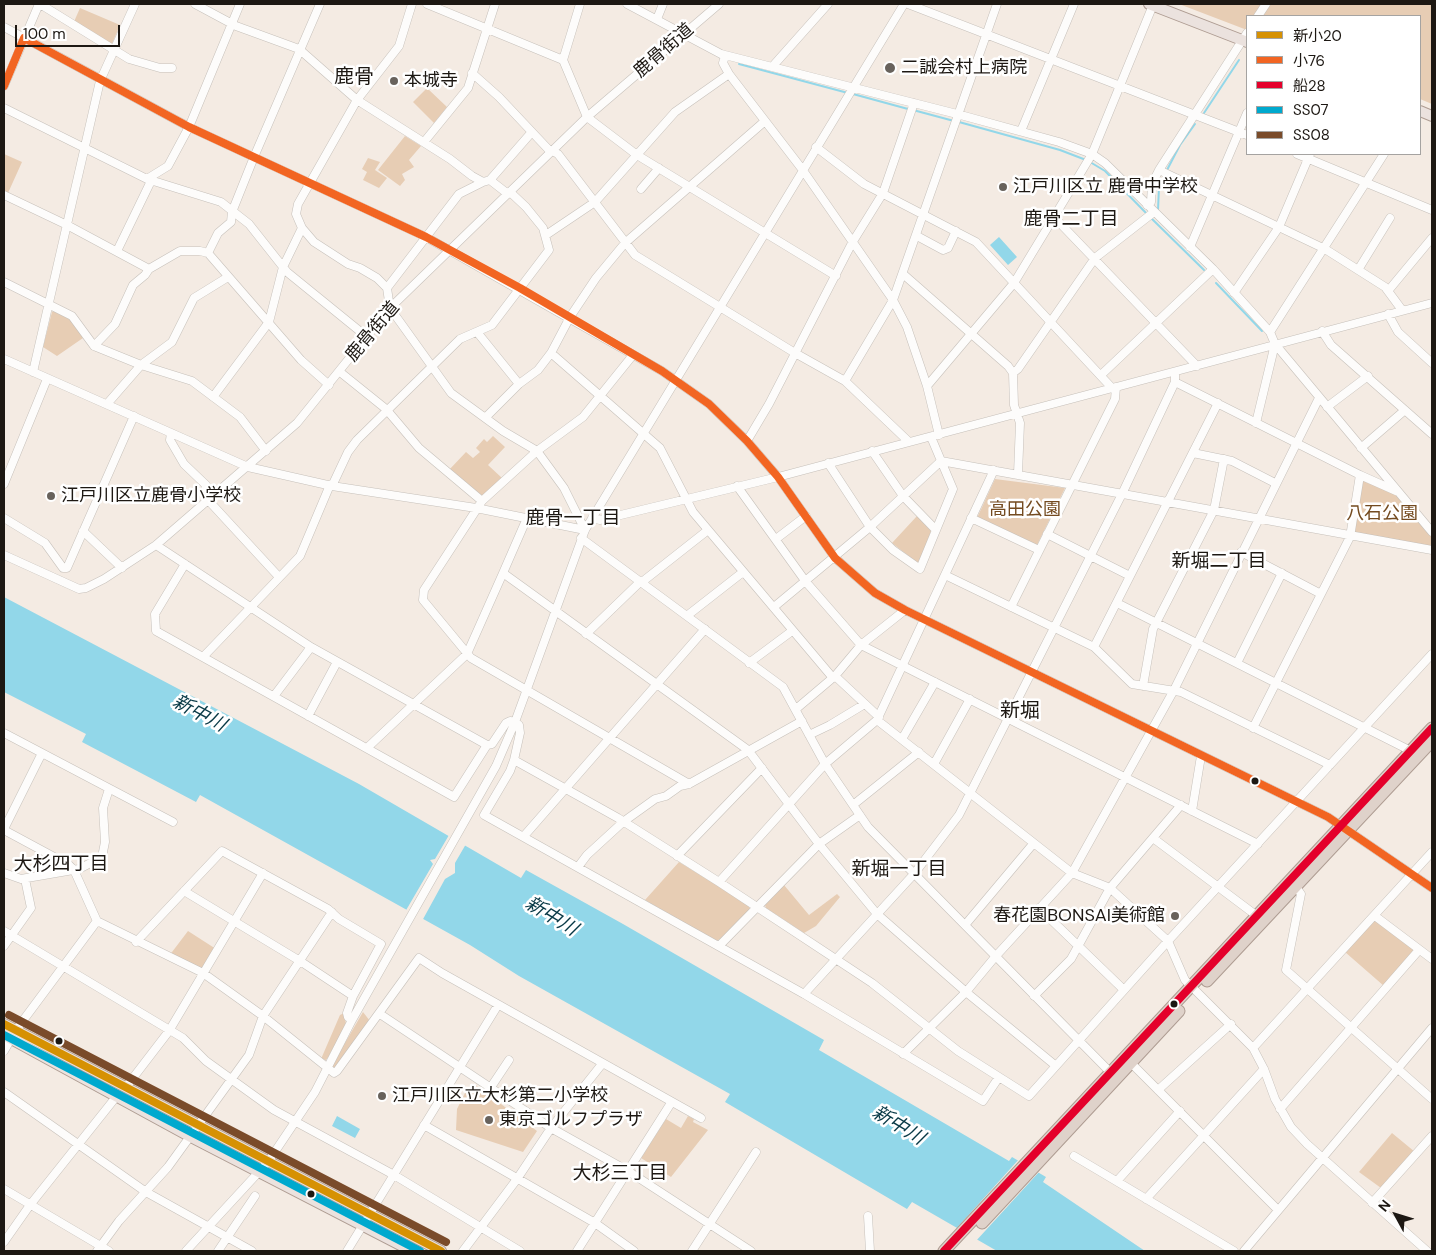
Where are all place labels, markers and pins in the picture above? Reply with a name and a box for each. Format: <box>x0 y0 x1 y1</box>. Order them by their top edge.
place label: 二誠会村上病院 <box>901 57 1027 79</box>
marker: 二誠会村上病院 <box>883 61 897 75</box>
place label: 本城寺 <box>404 70 458 92</box>
marker: 本城寺 <box>388 75 400 87</box>
place label: 江戸川区立 鹿骨中学校 <box>1013 176 1198 198</box>
marker: 江戸川区立 鹿骨中学校 <box>997 181 1009 193</box>
place label: 江戸川区立鹿骨小学校 <box>61 485 241 507</box>
marker: 江戸川区立鹿骨小学校 <box>45 490 57 502</box>
unlabelled marker <box>1250 776 1260 786</box>
place label: 春花園BONSAI美術館 <box>993 905 1165 927</box>
marker: 春花園BONSAI美術館 <box>1169 910 1181 922</box>
unlabelled marker <box>1169 999 1179 1009</box>
unlabelled marker <box>54 1036 64 1046</box>
place label: 江戸川区立大杉第二小学校 <box>392 1085 608 1107</box>
marker: 江戸川区立大杉第二小学校 <box>376 1090 388 1102</box>
place label: 東京ゴルフプラザ <box>499 1109 643 1131</box>
marker: 東京ゴルフプラザ <box>483 1114 495 1126</box>
unlabelled marker <box>306 1189 316 1199</box>

